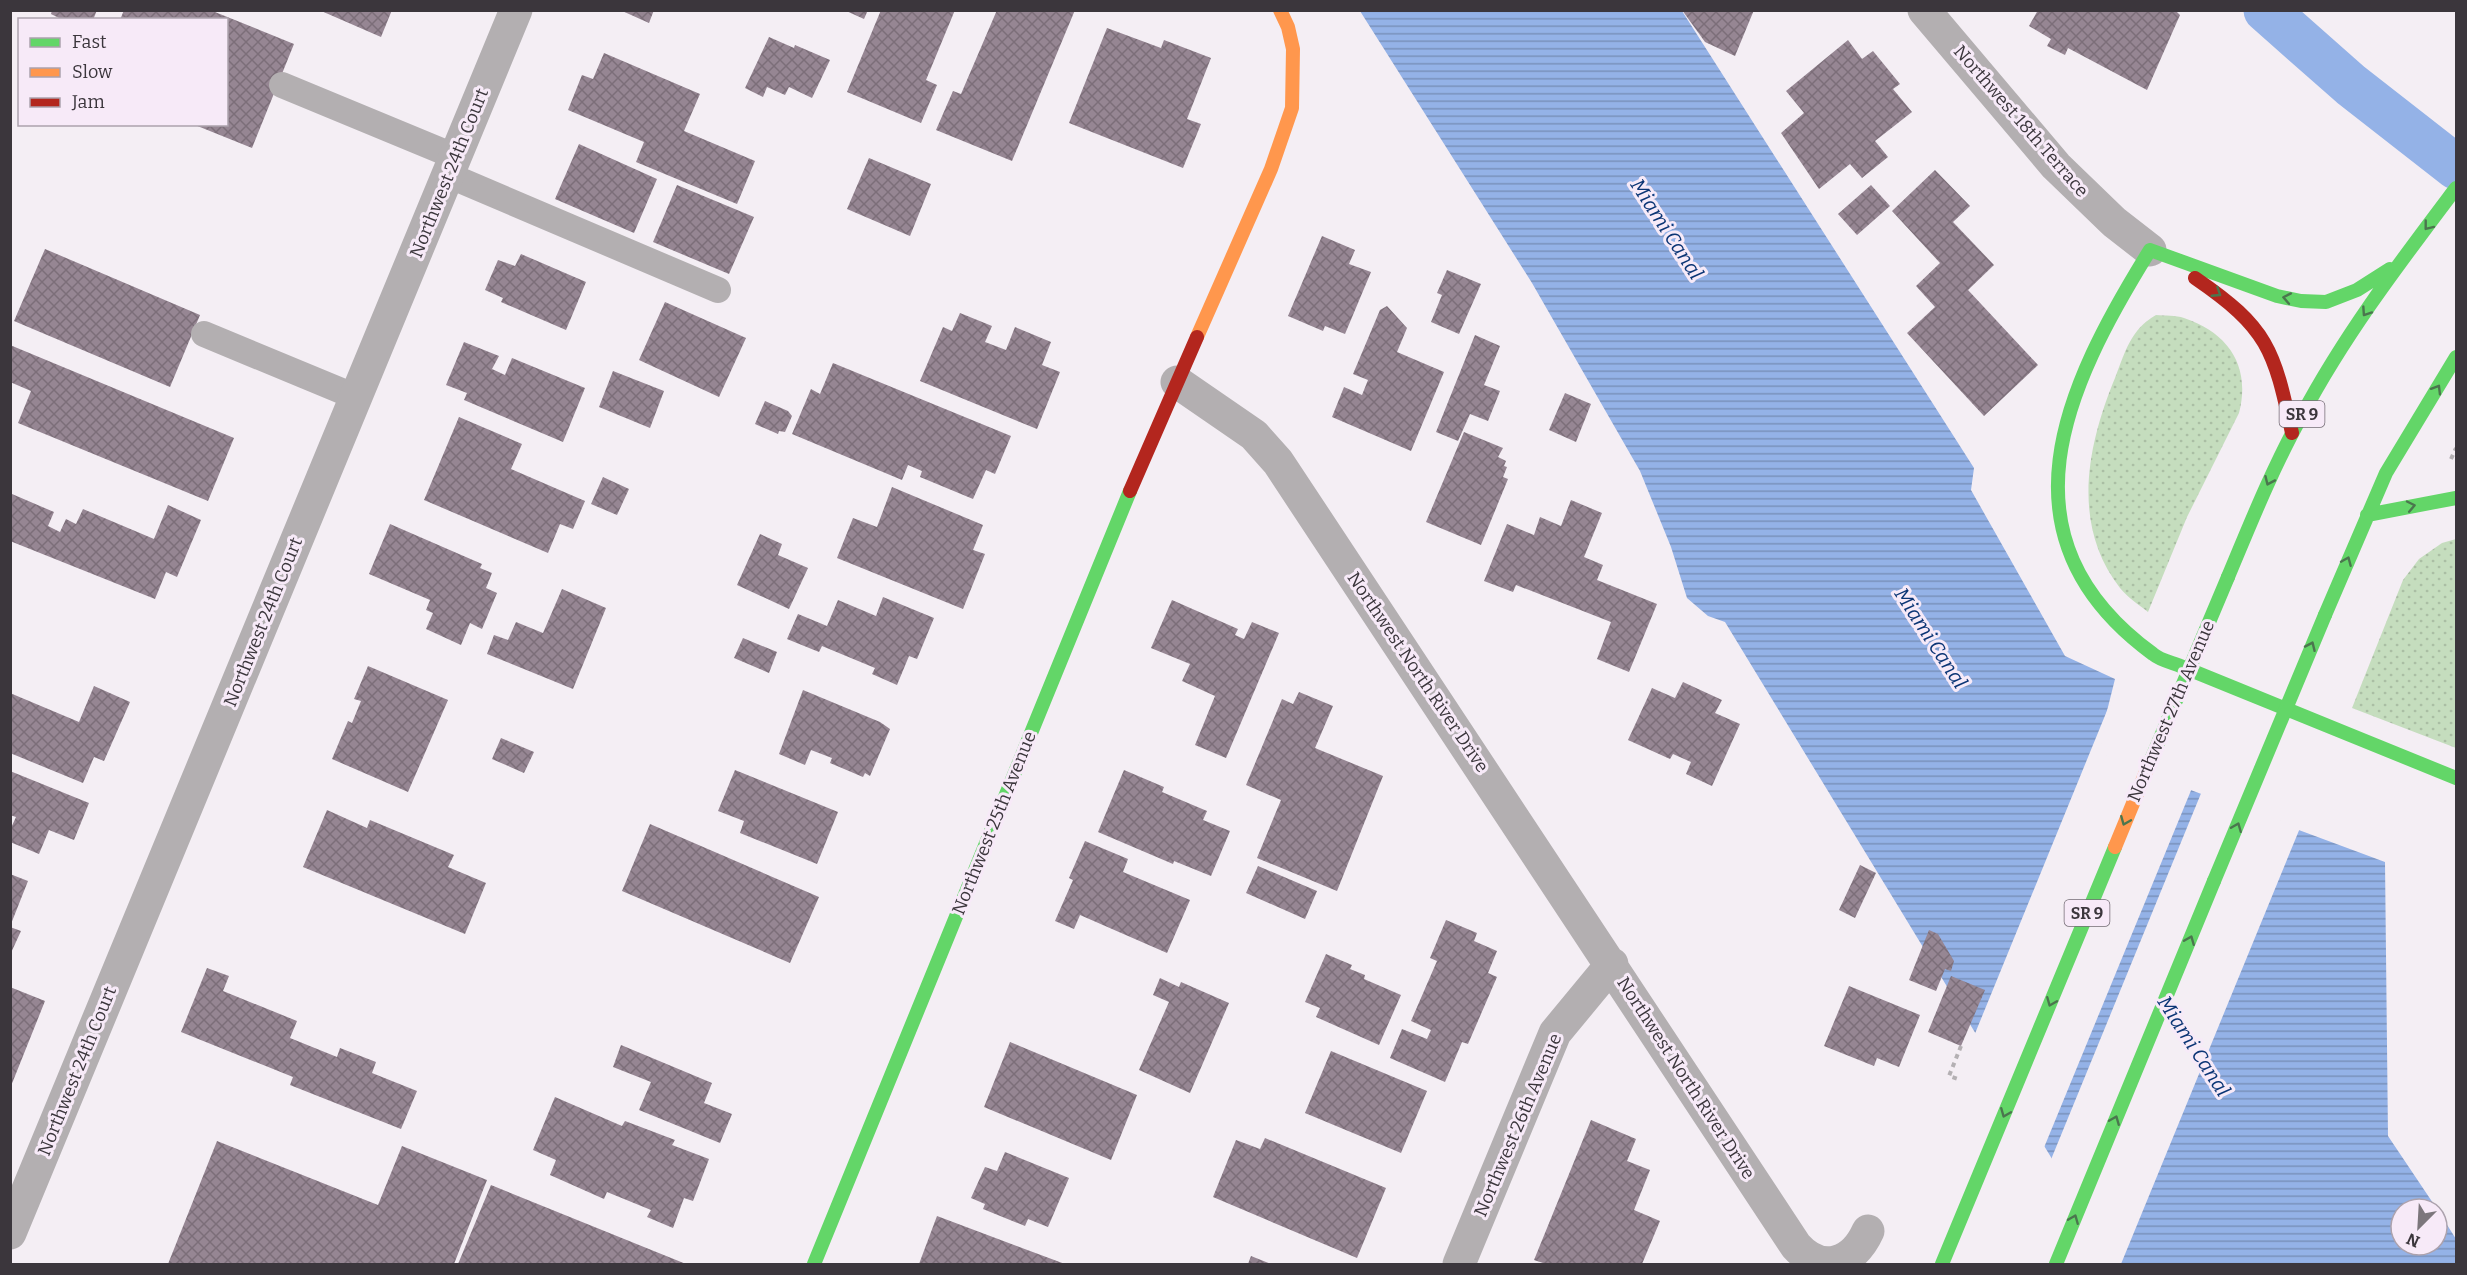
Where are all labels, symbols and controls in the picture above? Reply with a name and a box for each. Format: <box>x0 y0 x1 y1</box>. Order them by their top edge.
legend <box>18 18 228 126</box>
text: Fast <box>72 31 107 53</box>
street label: Northwest 18th Terrace <box>1949 40 2093 202</box>
text: Slow <box>72 61 113 83</box>
street label: Northwest 24th Court <box>405 85 493 261</box>
text: Jam <box>71 91 105 113</box>
water label: Miami Canal <box>1626 174 1708 284</box>
one-way arrow <box>2424 219 2435 230</box>
one-way arrow <box>2210 286 2221 297</box>
one-way arrow <box>2282 292 2292 305</box>
one-way arrow <box>2362 305 2373 316</box>
one-way arrow <box>2430 385 2442 395</box>
road number: SR 9 <box>2280 401 2324 427</box>
one-way arrow <box>2265 475 2277 486</box>
one-way arrow <box>2406 500 2416 513</box>
street label: Northwest 24th Court <box>219 534 307 710</box>
one-way arrow <box>2340 556 2352 567</box>
street label: Northwest North River Drive <box>1343 568 1493 776</box>
water label: Miami Canal <box>1890 583 1972 693</box>
street label: Northwest 27th Avenue <box>2123 617 2219 805</box>
one-way arrow <box>2304 642 2316 653</box>
street label: Northwest 25th Avenue <box>947 728 1041 918</box>
one-way arrow <box>2120 815 2132 826</box>
one-way arrow <box>2230 822 2242 833</box>
road number: SR 9 <box>2064 900 2110 926</box>
one-way arrow <box>2183 935 2195 946</box>
street label: Northwest North River Drive <box>1612 973 1760 1183</box>
street label: Northwest 24th Court <box>33 983 121 1159</box>
water label: Miami Canal <box>2153 991 2235 1101</box>
one-way arrow <box>2046 995 2058 1006</box>
street label: Northwest 26th Avenue <box>1469 1030 1567 1220</box>
one-way arrow <box>2000 1107 2012 1118</box>
one-way arrow <box>2108 1115 2120 1126</box>
north arrow <box>2389 1197 2449 1257</box>
one-way arrow <box>2067 1215 2079 1226</box>
text: N <box>2404 1229 2423 1251</box>

